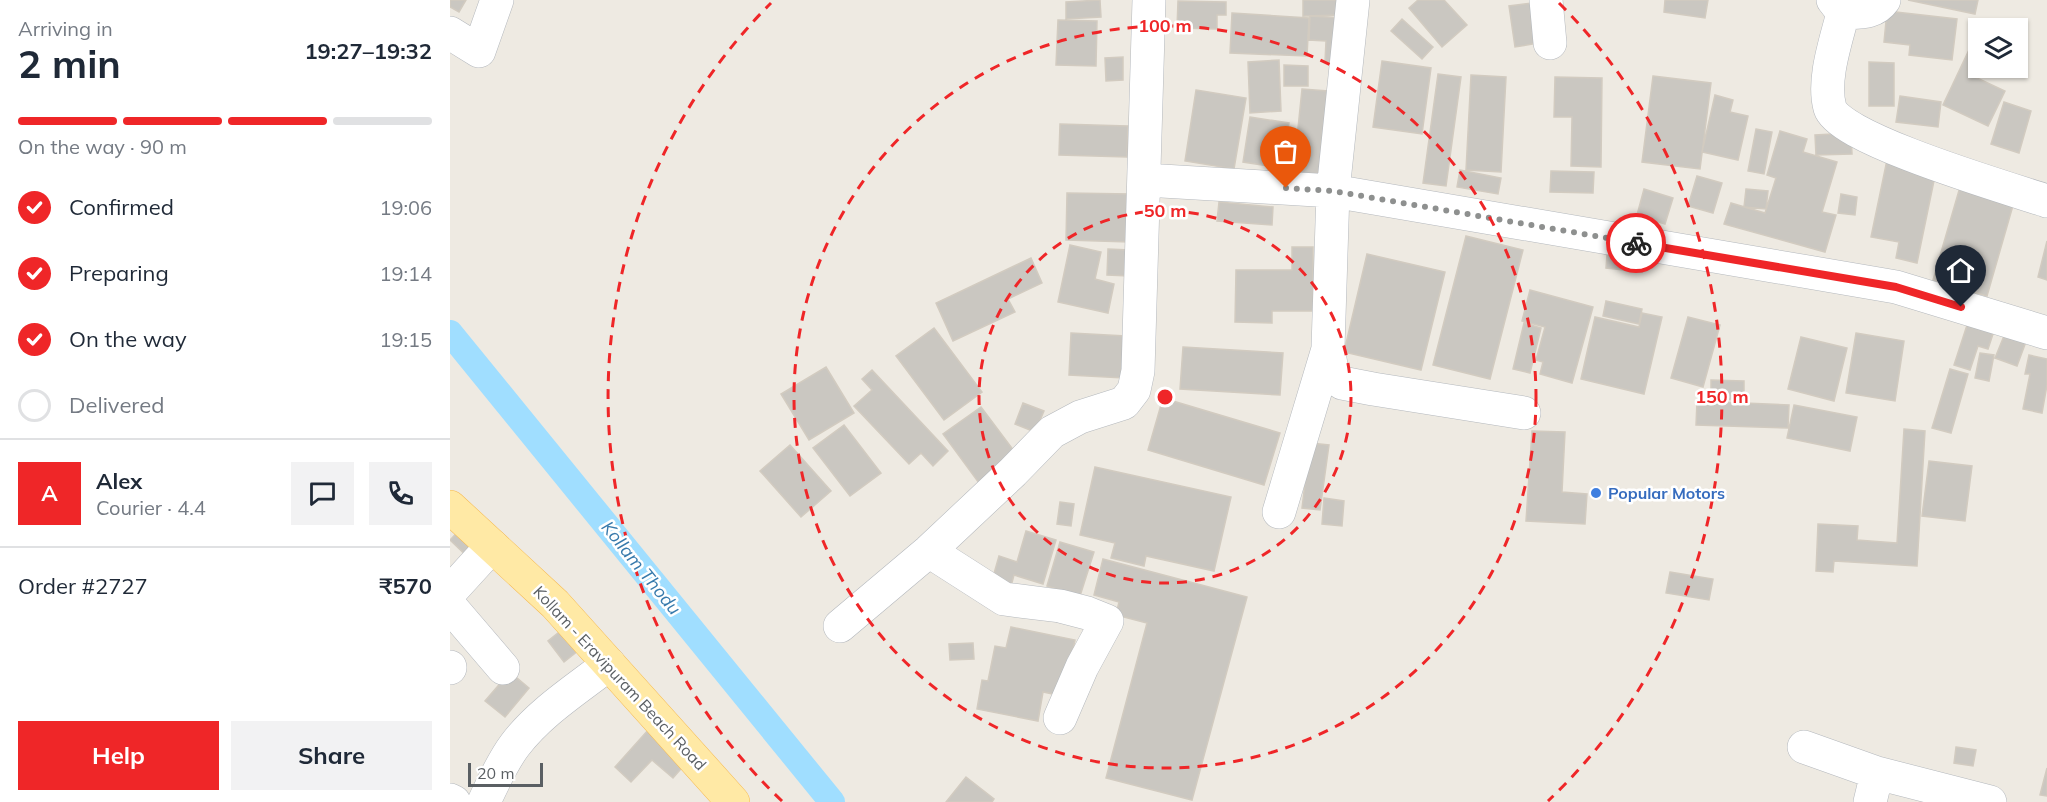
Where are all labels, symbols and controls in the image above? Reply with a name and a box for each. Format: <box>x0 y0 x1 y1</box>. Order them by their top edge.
text: 100 m <box>1138 14 1192 37</box>
text: Arriving in <box>18 16 113 41</box>
map controls <box>1968 18 2028 78</box>
button: layers <box>1968 18 2028 78</box>
text: 19:27–19:32 <box>304 37 432 65</box>
text: 2 min <box>18 39 121 88</box>
pin <box>1260 126 1311 188</box>
text: On the way · 90 m <box>18 134 187 159</box>
icon: bag <box>1269 135 1302 168</box>
icon: check <box>18 191 51 224</box>
text: Confirmed <box>69 193 174 221</box>
text: 19:06 <box>379 195 432 220</box>
text: 50 m <box>1144 199 1186 222</box>
courier <box>1606 213 1666 273</box>
icon: bike <box>1620 227 1653 260</box>
pin <box>1935 245 1986 307</box>
icon: home <box>1944 254 1977 287</box>
icon: check <box>18 257 51 290</box>
text: Preparing <box>69 259 169 287</box>
text: 19:14 <box>379 261 432 286</box>
icon: check <box>18 323 51 356</box>
text: On the way <box>69 325 187 353</box>
text: 19:15 <box>379 327 432 352</box>
text: 150 m <box>1695 385 1749 408</box>
centre of rings <box>1155 387 1175 407</box>
text: Delivered <box>69 391 164 419</box>
button: chat <box>291 462 354 525</box>
button: phone <box>369 462 432 525</box>
text: Alex <box>96 467 142 495</box>
text: A <box>41 479 58 507</box>
place label: Popular Motors <box>1608 483 1725 503</box>
marker: Popular Motors <box>1589 486 1603 500</box>
text: Courier · 4.4 <box>96 495 206 520</box>
water label: Kollam Thodu <box>597 516 686 619</box>
text: Order #2727 <box>18 572 148 600</box>
text: ₹570 <box>379 572 432 600</box>
street label: Kollam - Eravipuram Beach Road <box>529 582 711 774</box>
button: Help <box>18 721 219 790</box>
button: Share <box>231 721 432 790</box>
scale bar <box>468 760 543 788</box>
text: 20 m <box>477 763 514 783</box>

